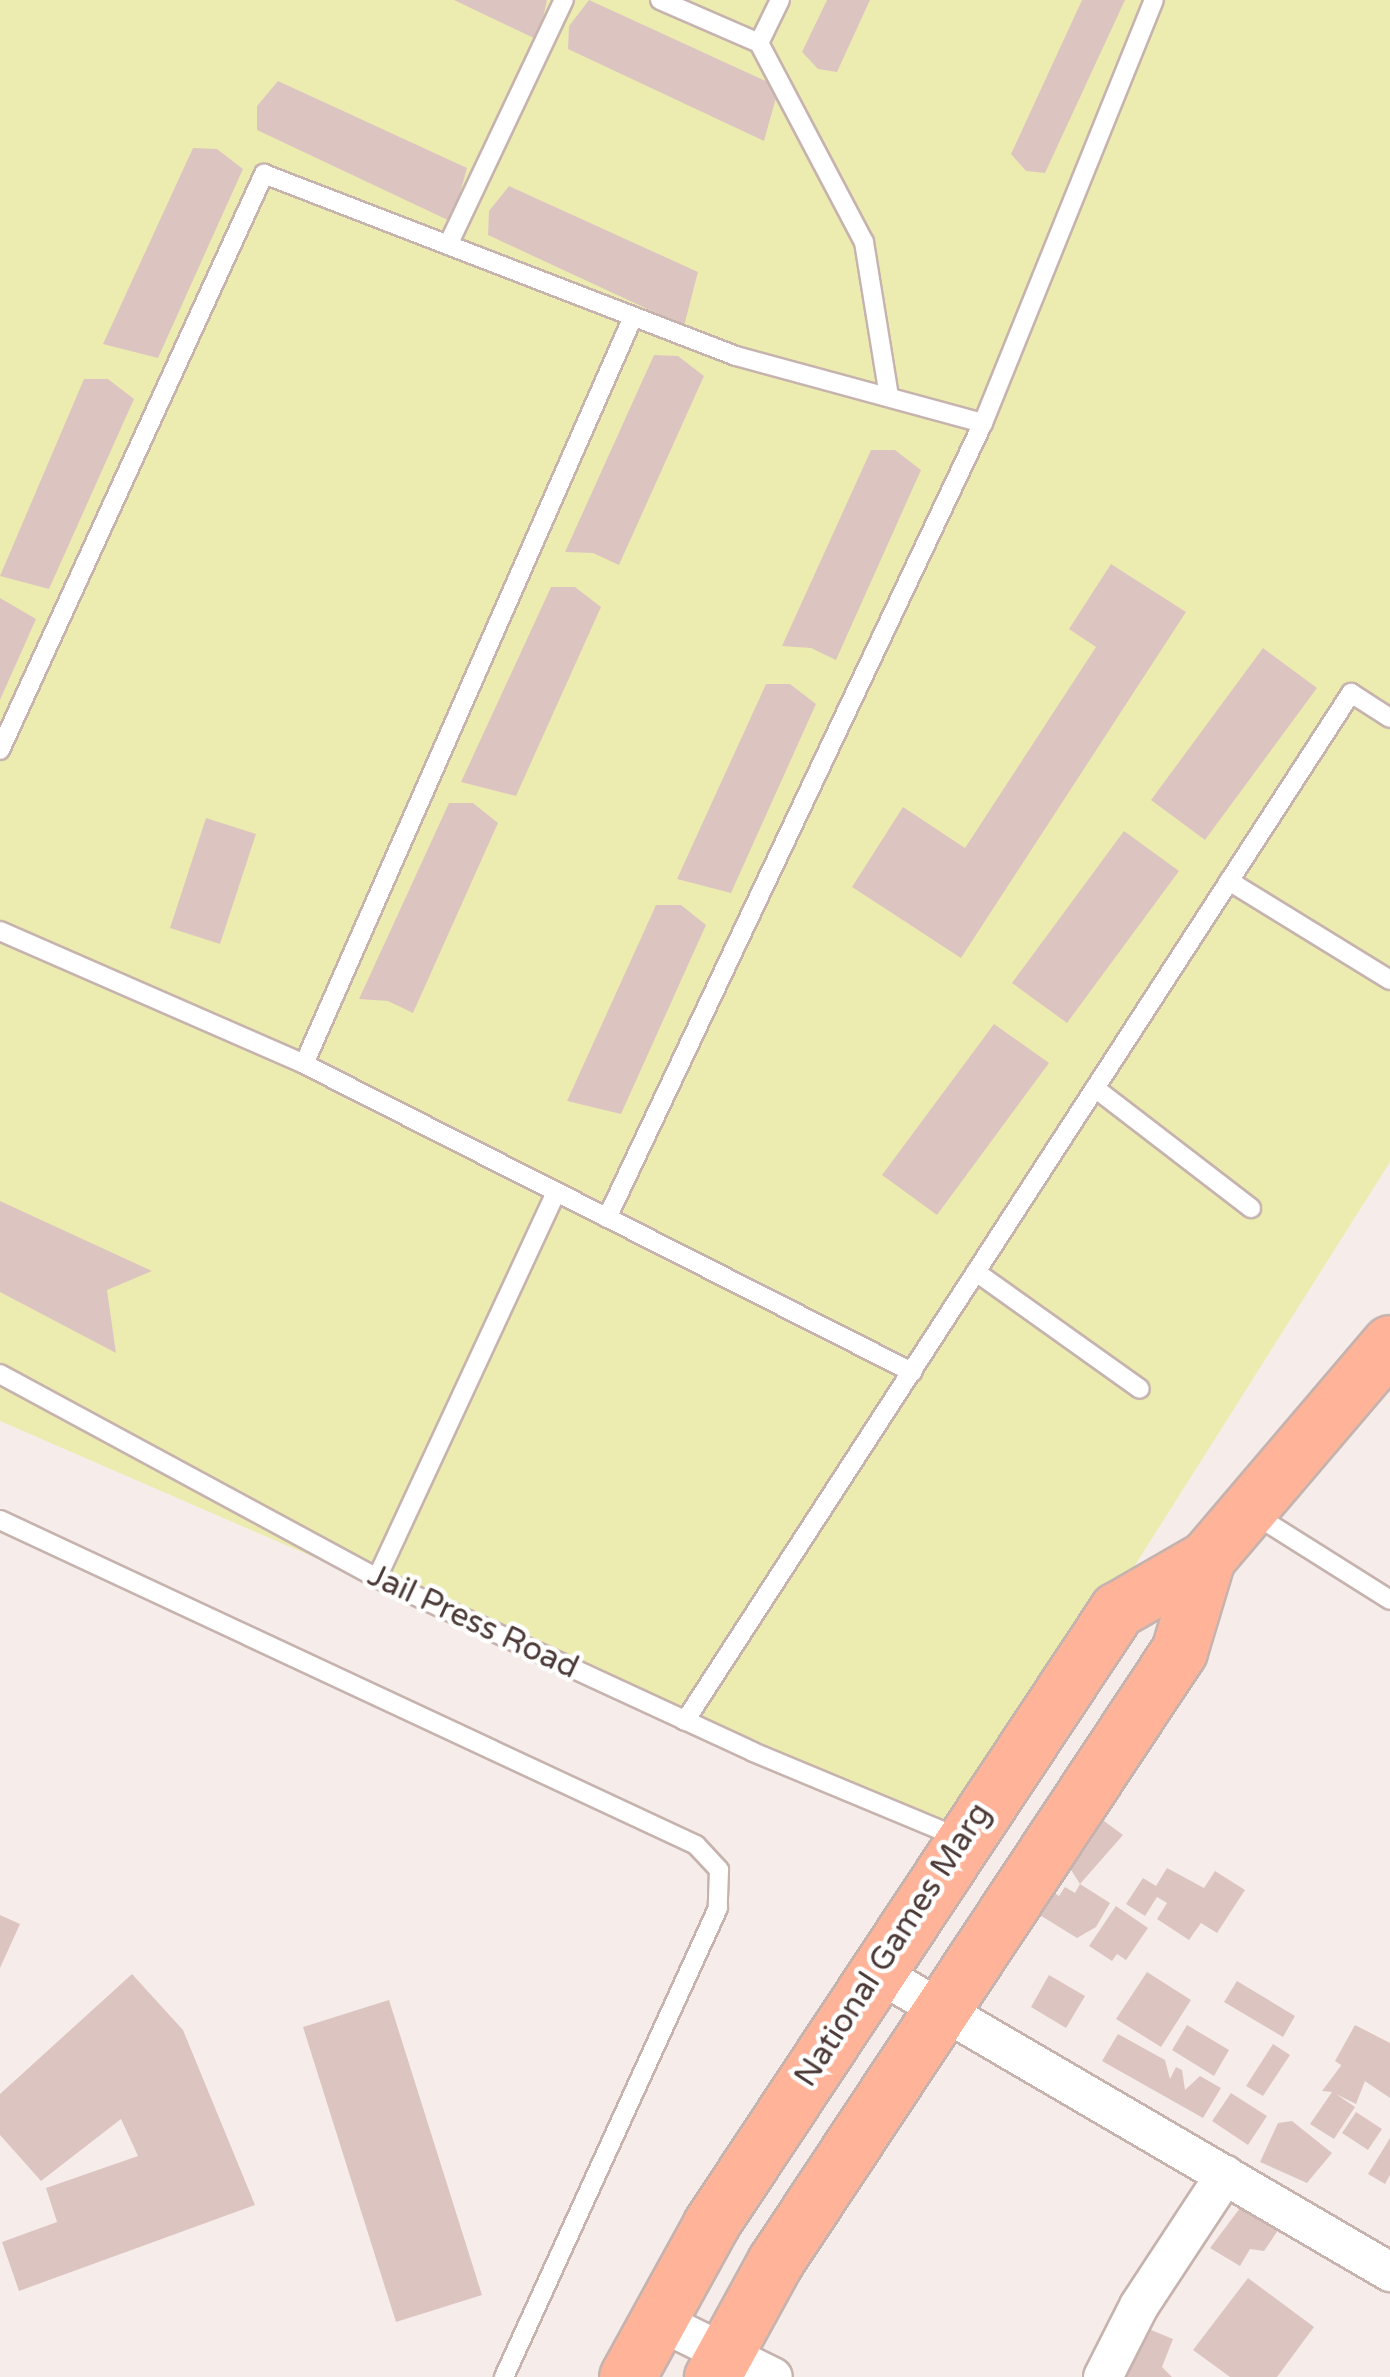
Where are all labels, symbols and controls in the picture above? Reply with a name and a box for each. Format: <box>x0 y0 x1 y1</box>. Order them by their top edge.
street label: Jail Press Road <box>362 1556 584 1688</box>
street label: National Games Marg <box>787 1796 999 2094</box>

